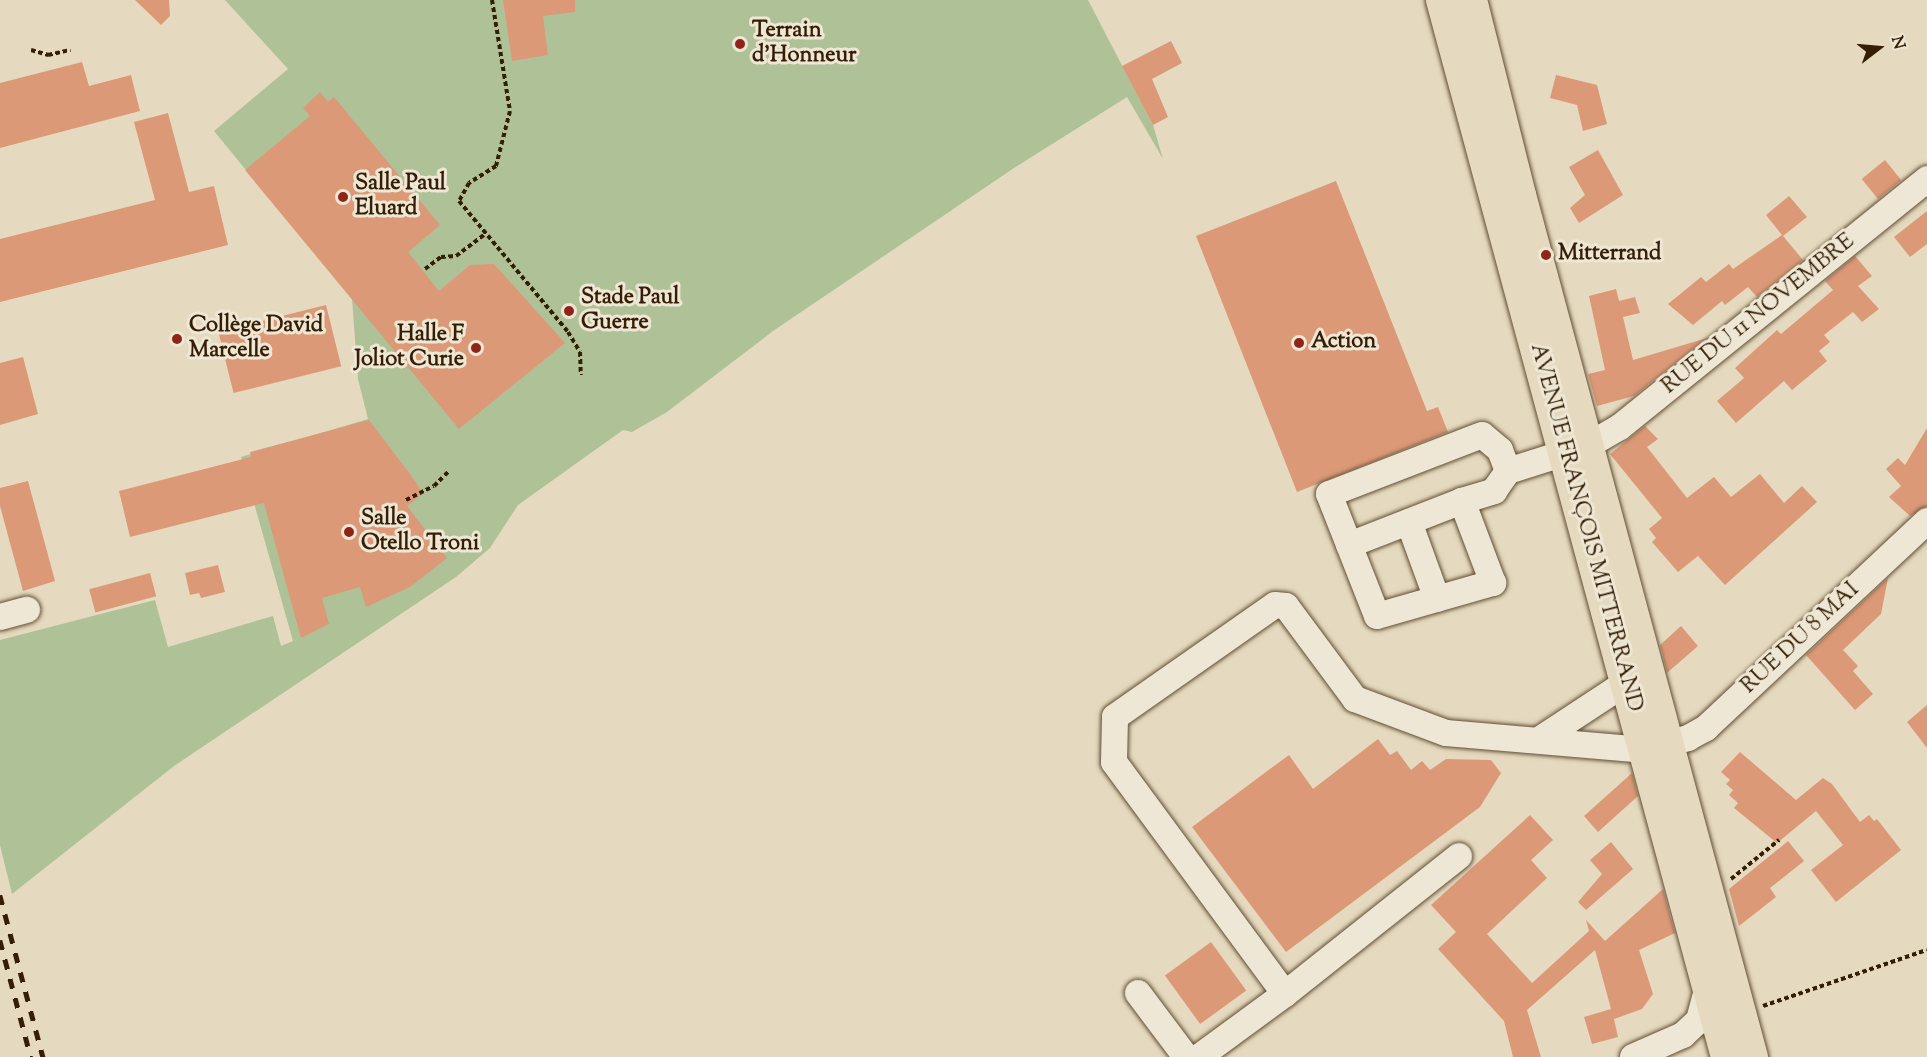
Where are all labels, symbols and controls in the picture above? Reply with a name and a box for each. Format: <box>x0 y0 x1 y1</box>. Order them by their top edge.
place label: Terrain d'Honneur <box>752 18 856 70</box>
north arrow <box>1849 18 1909 78</box>
text: N <box>1884 34 1910 52</box>
marker: Terrain d'Honneur <box>733 37 747 51</box>
place label: Salle Paul Eluard <box>355 171 446 222</box>
marker: Salle Paul Eluard <box>336 190 350 204</box>
street label: RUE DU 11 NOVEMBRE <box>1657 229 1861 401</box>
place label: Mitterrand <box>1558 242 1662 268</box>
marker: Mitterrand <box>1539 248 1553 262</box>
place label: Stade Paul Guerre <box>581 285 679 336</box>
marker: Stade Paul Guerre <box>562 304 576 318</box>
place label: Collège David Marcelle <box>189 313 323 364</box>
place label: Halle F Joliot Curie <box>355 322 464 374</box>
place label: Action <box>1311 330 1376 356</box>
marker: Collège David Marcelle <box>170 332 184 346</box>
marker: Action <box>1292 336 1306 350</box>
marker: Halle F Joliot Curie <box>469 341 483 355</box>
street label: AVENUE FRANÇOIS MITTERRAND <box>1523 341 1647 715</box>
place label: Salle Otello Troni <box>361 506 479 558</box>
marker: Salle Otello Troni <box>342 525 356 539</box>
street label: RUE DU 8 MAI <box>1737 578 1865 700</box>

